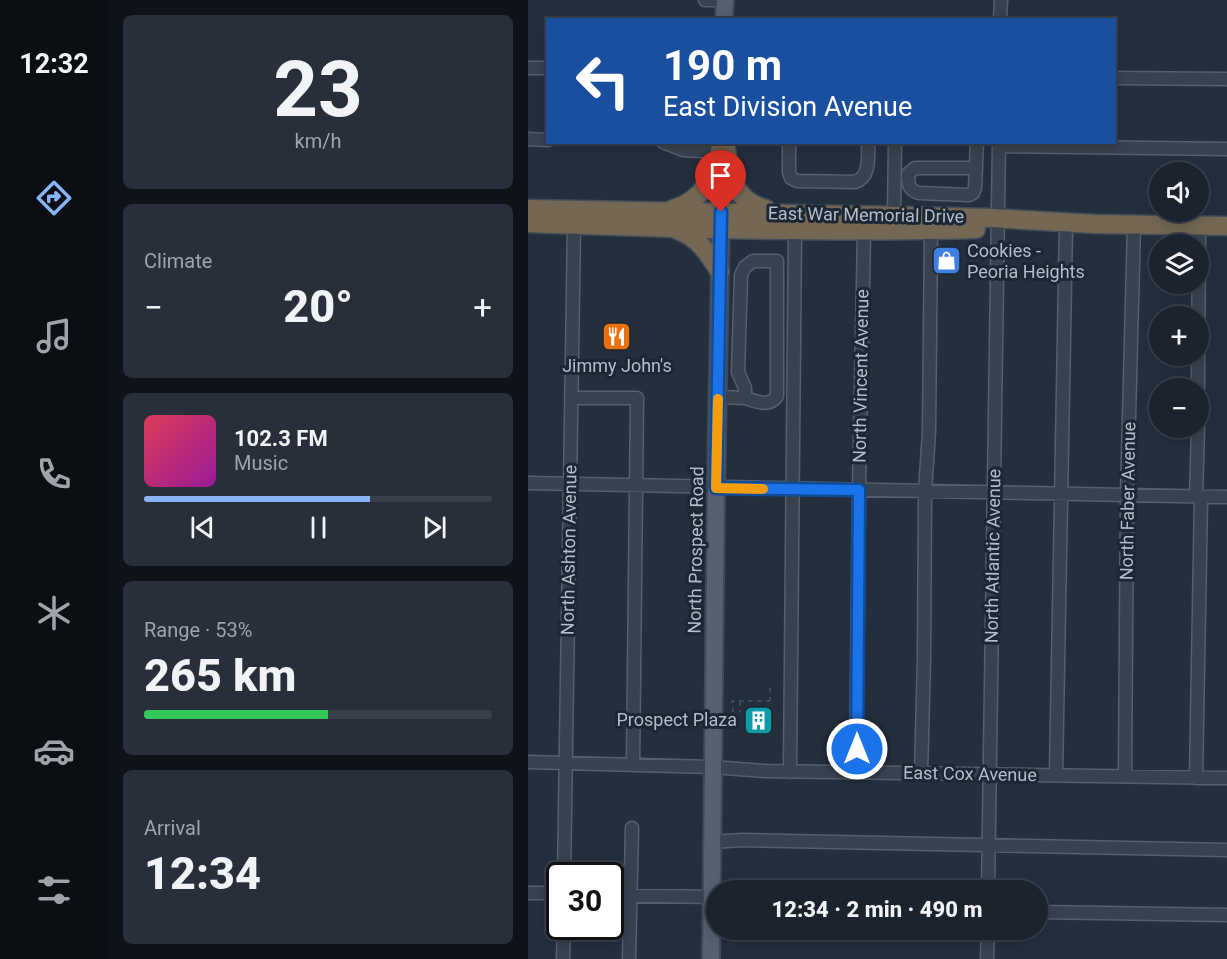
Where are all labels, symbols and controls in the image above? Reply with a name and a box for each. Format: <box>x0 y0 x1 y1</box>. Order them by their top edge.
text: 190 m <box>663 41 782 90</box>
icon: left <box>564 42 642 120</box>
text: 23 <box>273 44 363 135</box>
text: 12:32 <box>19 48 89 80</box>
text: East Division Avenue <box>663 91 912 123</box>
text: km/h <box>295 129 341 153</box>
pin <box>695 150 746 212</box>
icon: arrive <box>704 159 737 192</box>
map controls <box>1149 162 1209 438</box>
button: sound <box>1149 162 1209 222</box>
icon: directions <box>33 177 75 219</box>
street label: East War Memorial Drive <box>768 202 964 227</box>
button: layers <box>1149 234 1209 294</box>
place label: Cookies - Peoria Heights <box>967 240 1085 282</box>
shop icon: Cookies - Peoria Heights <box>930 245 962 277</box>
text: Climate <box>144 249 212 273</box>
text: 20° <box>283 280 353 333</box>
text: − <box>144 288 163 327</box>
text: + <box>473 288 492 327</box>
street label: North Vincent Avenue <box>848 289 873 463</box>
button: + <box>1149 306 1209 366</box>
icon: music <box>33 315 75 357</box>
restaurant icon: Jimmy John's <box>601 321 633 353</box>
place label: Jimmy John's <box>562 355 672 376</box>
button: − <box>1149 378 1209 438</box>
street label: North Faber Avenue <box>1116 422 1139 580</box>
text: 102.3 FM <box>234 426 328 451</box>
text: Music <box>234 451 288 475</box>
icon: phone <box>33 453 75 495</box>
street label: North Ashton Avenue <box>557 465 580 635</box>
street label: North Prospect Road <box>684 466 707 634</box>
street label: North Atlantic Avenue <box>980 469 1005 643</box>
icon: previous <box>186 511 219 544</box>
icon: pause <box>302 511 335 544</box>
icon: next <box>418 511 451 544</box>
icon: climate <box>33 592 75 634</box>
text: Range · 53% <box>144 618 252 642</box>
text: 265 km <box>144 649 296 702</box>
building icon: Prospect Plaza <box>742 704 774 736</box>
place label: Prospect Plaza <box>616 709 737 730</box>
position arrow <box>825 717 889 781</box>
icon: car <box>33 730 75 772</box>
street label: East Cox Avenue <box>903 762 1037 785</box>
text: Arrival <box>144 816 201 840</box>
text: 12:34 <box>144 847 261 900</box>
speed limit sign: 30 <box>546 862 624 940</box>
icon: filters <box>33 869 75 911</box>
text: 12:34 · 2 min · 490 m <box>772 897 982 922</box>

